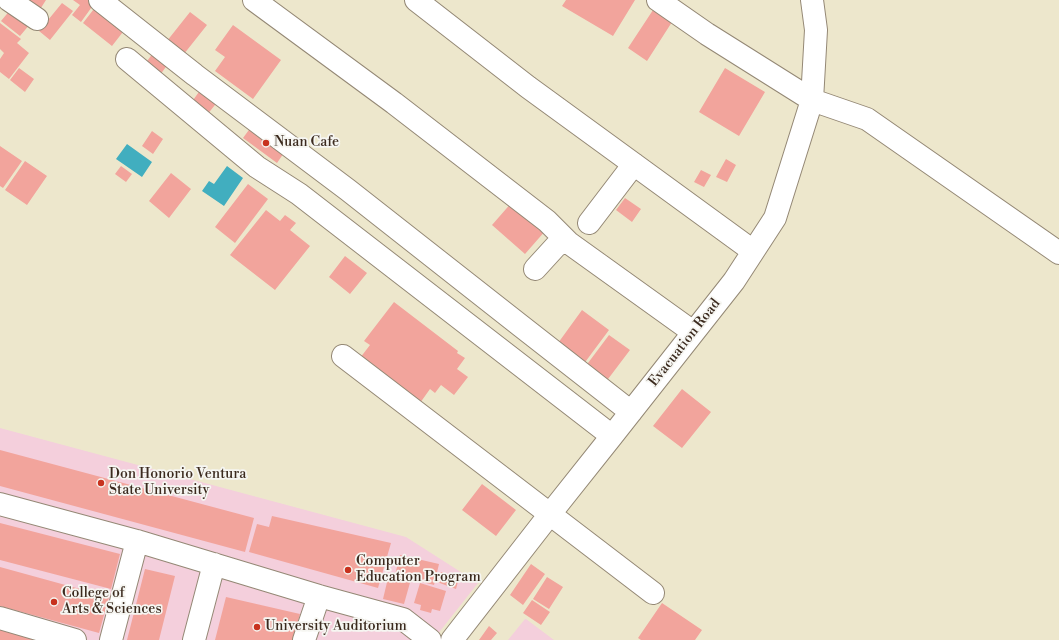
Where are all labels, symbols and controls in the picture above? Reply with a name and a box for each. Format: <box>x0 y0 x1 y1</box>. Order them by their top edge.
place label: Nuan Cafe <box>274 135 339 151</box>
marker: Nuan Cafe <box>261 138 271 148</box>
street label: Evacuation Road <box>646 296 724 390</box>
place label: Don Honorio Ventura State University <box>109 467 246 500</box>
marker: Don Honorio Ventura State University <box>96 478 106 488</box>
place label: Computer Education Program <box>356 554 481 586</box>
marker: Computer Education Program <box>343 565 353 575</box>
place label: College of Arts & Sciences <box>62 586 162 618</box>
marker: College of Arts & Sciences <box>49 597 59 607</box>
place label: University Auditorium <box>265 619 407 635</box>
marker: University Auditorium <box>252 622 262 632</box>

